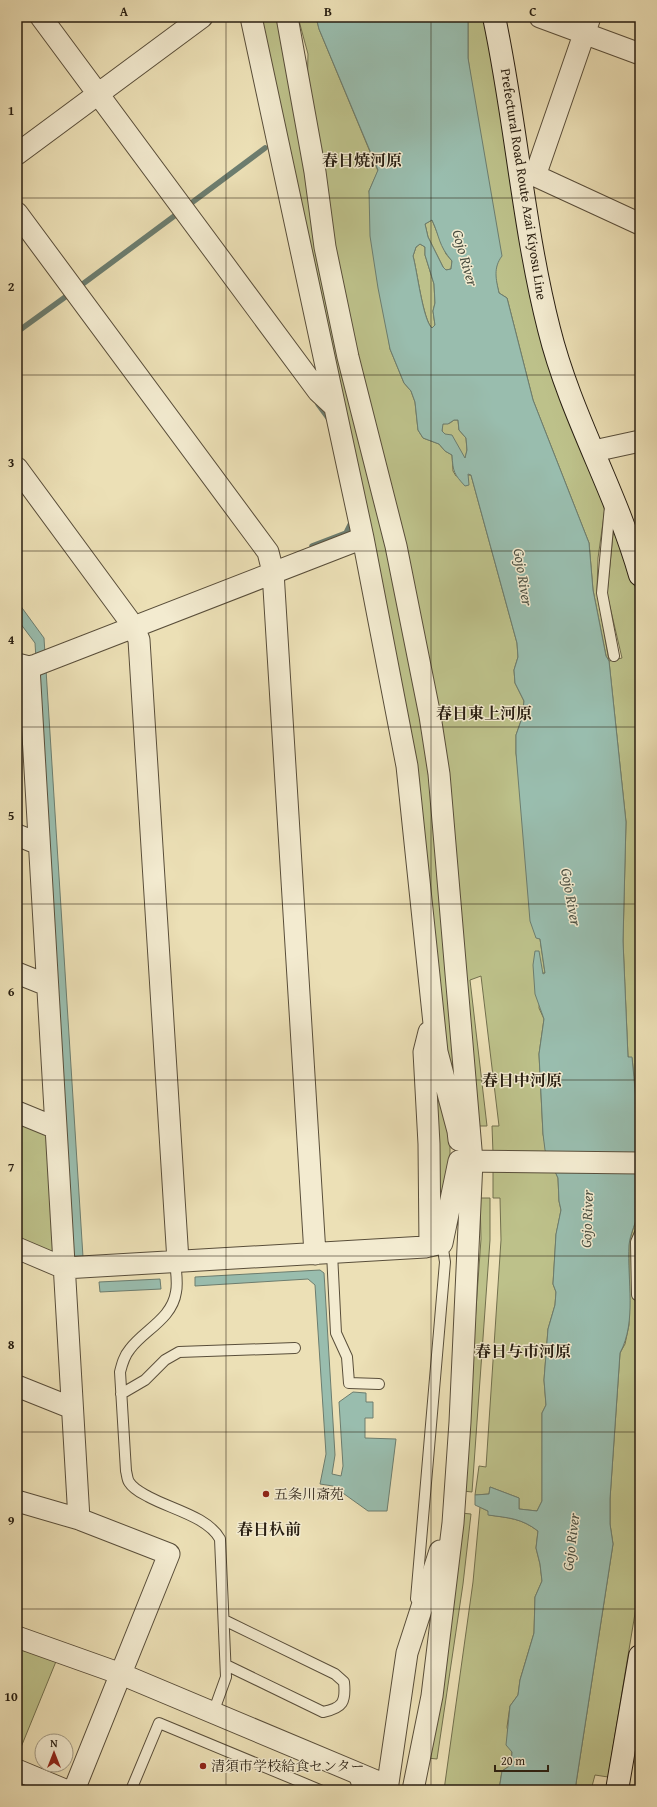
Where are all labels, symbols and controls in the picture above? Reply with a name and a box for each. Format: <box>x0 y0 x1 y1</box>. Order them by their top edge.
text: A <box>120 2 129 21</box>
text: B <box>324 2 332 21</box>
text: C <box>529 2 537 21</box>
street label: Prefectural Road Route Azai Kiyosu Line <box>496 67 552 302</box>
text: 1 <box>8 101 14 120</box>
district label: 春日焼河原 <box>322 148 402 172</box>
water label: Gojo River <box>447 227 484 289</box>
text: 2 <box>8 277 15 296</box>
text: 3 <box>8 453 14 472</box>
water label: Gojo River <box>509 547 538 608</box>
text: 4 <box>8 630 15 649</box>
district label: 春日東上河原 <box>436 701 532 725</box>
text: 5 <box>8 806 15 825</box>
water label: Gojo River <box>556 867 587 928</box>
text: 6 <box>8 982 15 1001</box>
district label: 春日中河原 <box>482 1068 562 1092</box>
text: 7 <box>8 1158 15 1177</box>
water label: Gojo River <box>575 1189 598 1248</box>
text: 8 <box>8 1335 15 1354</box>
district label: 春日与市河原 <box>475 1339 571 1363</box>
place label: 五条川斎苑 <box>274 1484 344 1504</box>
marker: 五条川斎苑 <box>261 1489 271 1499</box>
text: 9 <box>8 1511 15 1530</box>
water label: Gojo River <box>557 1512 585 1572</box>
district label: 春日杁前 <box>237 1517 301 1541</box>
text: 10 <box>4 1687 18 1706</box>
north arrow <box>34 1733 74 1773</box>
text: N <box>50 1735 58 1751</box>
scale bar <box>495 1747 548 1773</box>
text: 20 m <box>501 1752 525 1769</box>
place label: 清須市学校給食センター <box>211 1756 364 1776</box>
marker: 清須市学校給食センター <box>198 1761 208 1771</box>

